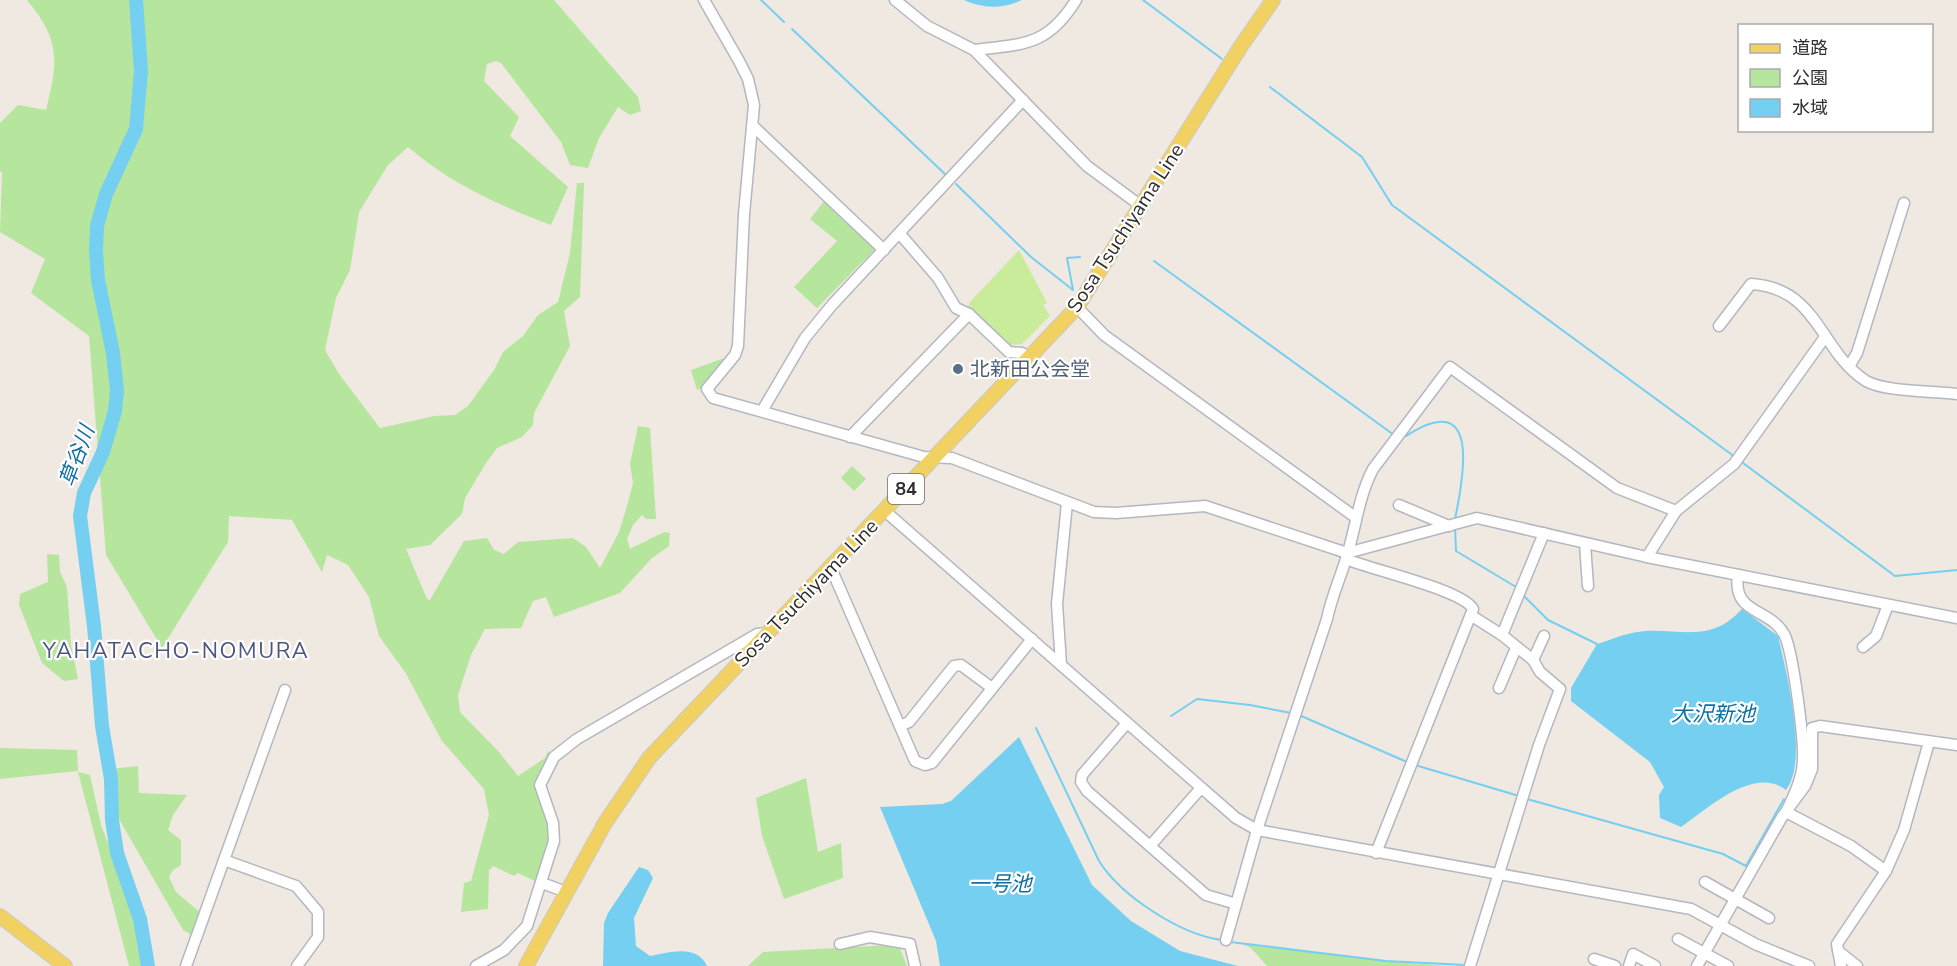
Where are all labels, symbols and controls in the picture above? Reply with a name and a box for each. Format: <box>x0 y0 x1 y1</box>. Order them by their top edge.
legend <box>1738 24 1933 132</box>
text: 道路 <box>1792 36 1828 60</box>
text: 公園 <box>1792 66 1828 90</box>
text: 水域 <box>1792 96 1828 120</box>
street label: Sosa Tsuchiyama Line <box>1061 139 1190 318</box>
place label: 北新田公会堂 <box>970 356 1090 383</box>
marker: 北新田公会堂 <box>951 362 965 376</box>
water label: 草谷川 <box>53 420 102 490</box>
road number: 84 <box>888 474 924 504</box>
street label: Sosa Tsuchiyama Line <box>728 513 884 673</box>
district label: YAHATACHO-NOMURA <box>42 636 309 666</box>
water label: 大沢新池 <box>1671 700 1757 728</box>
water label: 一号池 <box>969 870 1033 898</box>

